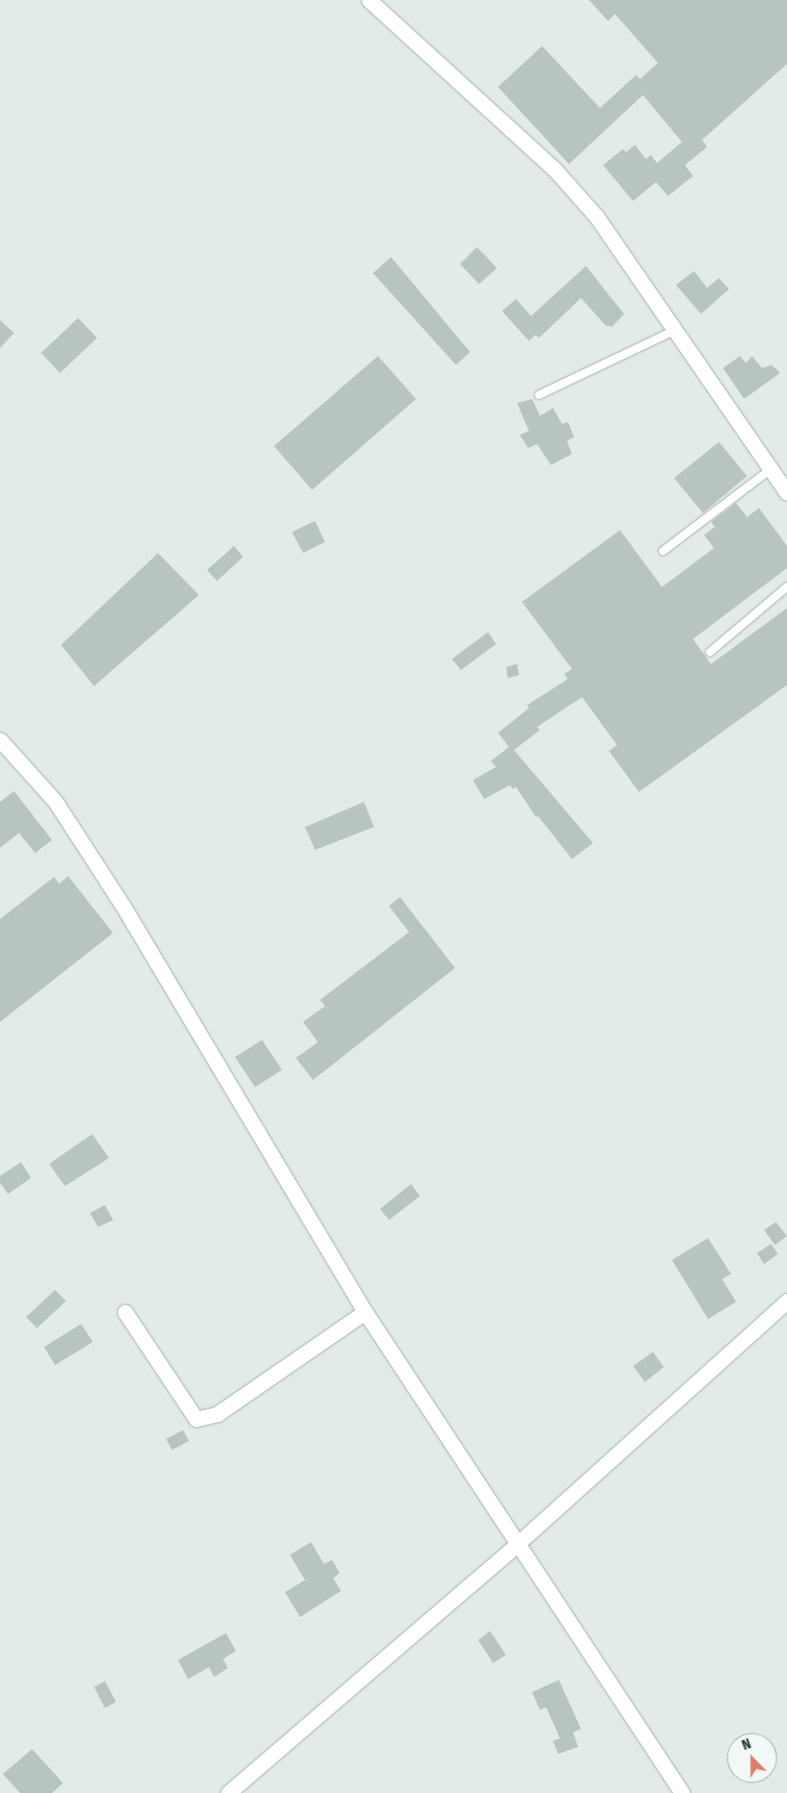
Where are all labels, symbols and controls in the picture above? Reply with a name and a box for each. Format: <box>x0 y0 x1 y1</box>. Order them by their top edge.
north arrow <box>727 1733 777 1783</box>
text: N <box>739 1735 754 1754</box>

